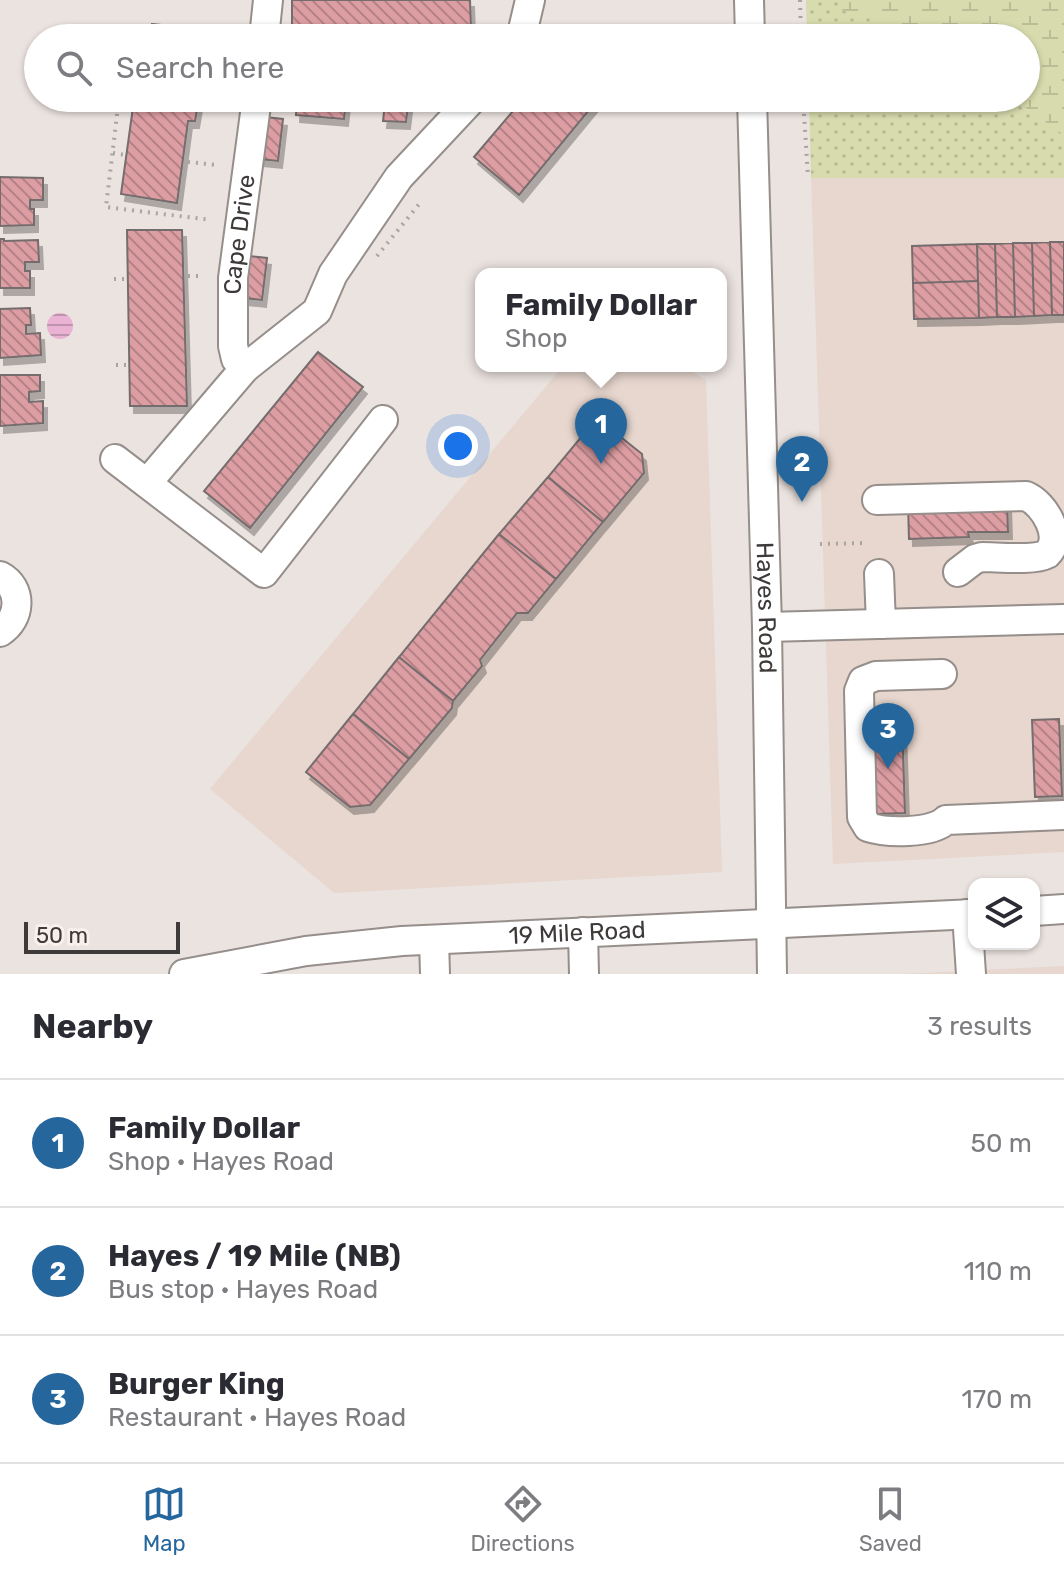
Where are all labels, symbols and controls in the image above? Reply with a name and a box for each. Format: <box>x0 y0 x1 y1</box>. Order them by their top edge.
search box <box>24 24 1040 112</box>
icon: search <box>52 46 96 90</box>
text: Search here <box>116 50 284 86</box>
street label: Cape Drive <box>219 173 261 294</box>
popup <box>475 268 727 372</box>
text: Family Dollar <box>505 287 697 323</box>
text: Shop <box>505 323 567 354</box>
pin: 1 <box>575 398 627 464</box>
your location <box>438 426 478 466</box>
pin: 2 <box>776 436 828 502</box>
street label: Hayes Road <box>751 542 782 674</box>
pin: 3 <box>862 703 914 769</box>
map controls <box>968 878 1040 950</box>
button: layers <box>968 878 1040 950</box>
street label: 19 Mile Road <box>508 916 646 950</box>
scale bar <box>24 918 180 954</box>
text: 50 m <box>36 922 88 949</box>
text: Nearby <box>32 1006 153 1047</box>
text: 3 results <box>927 1011 1032 1042</box>
text: Family Dollar <box>108 1110 300 1146</box>
text: 1 <box>52 1128 64 1159</box>
text: 50 m <box>971 1128 1032 1159</box>
text: Shop · Hayes Road <box>108 1146 334 1177</box>
text: Hayes / 19 Mile (NB) <box>108 1238 401 1274</box>
text: 2 <box>50 1256 66 1287</box>
text: 110 m <box>964 1256 1032 1287</box>
text: Bus stop · Hayes Road <box>108 1274 378 1305</box>
text: Burger King <box>108 1366 285 1402</box>
text: 3 <box>49 1384 67 1415</box>
text: 170 m <box>962 1384 1032 1415</box>
text: Restaurant · Hayes Road <box>108 1402 406 1433</box>
tab: Map <box>142 1482 186 1557</box>
tab: Directions <box>470 1482 575 1557</box>
tab: Saved <box>859 1482 922 1557</box>

